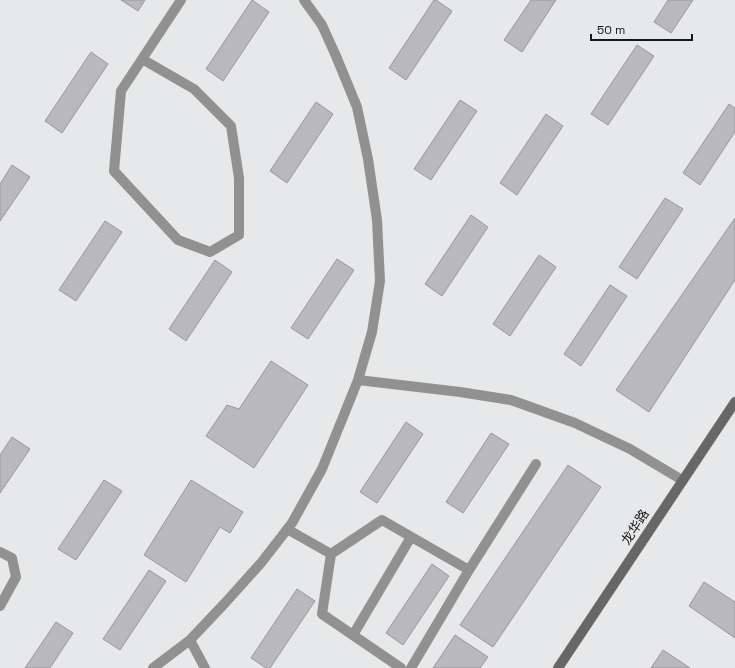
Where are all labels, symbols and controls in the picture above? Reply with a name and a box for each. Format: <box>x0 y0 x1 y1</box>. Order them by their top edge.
scale bar <box>591 16 692 42</box>
text: 50 m <box>597 22 625 38</box>
street label: 龙华路 <box>617 506 653 548</box>

